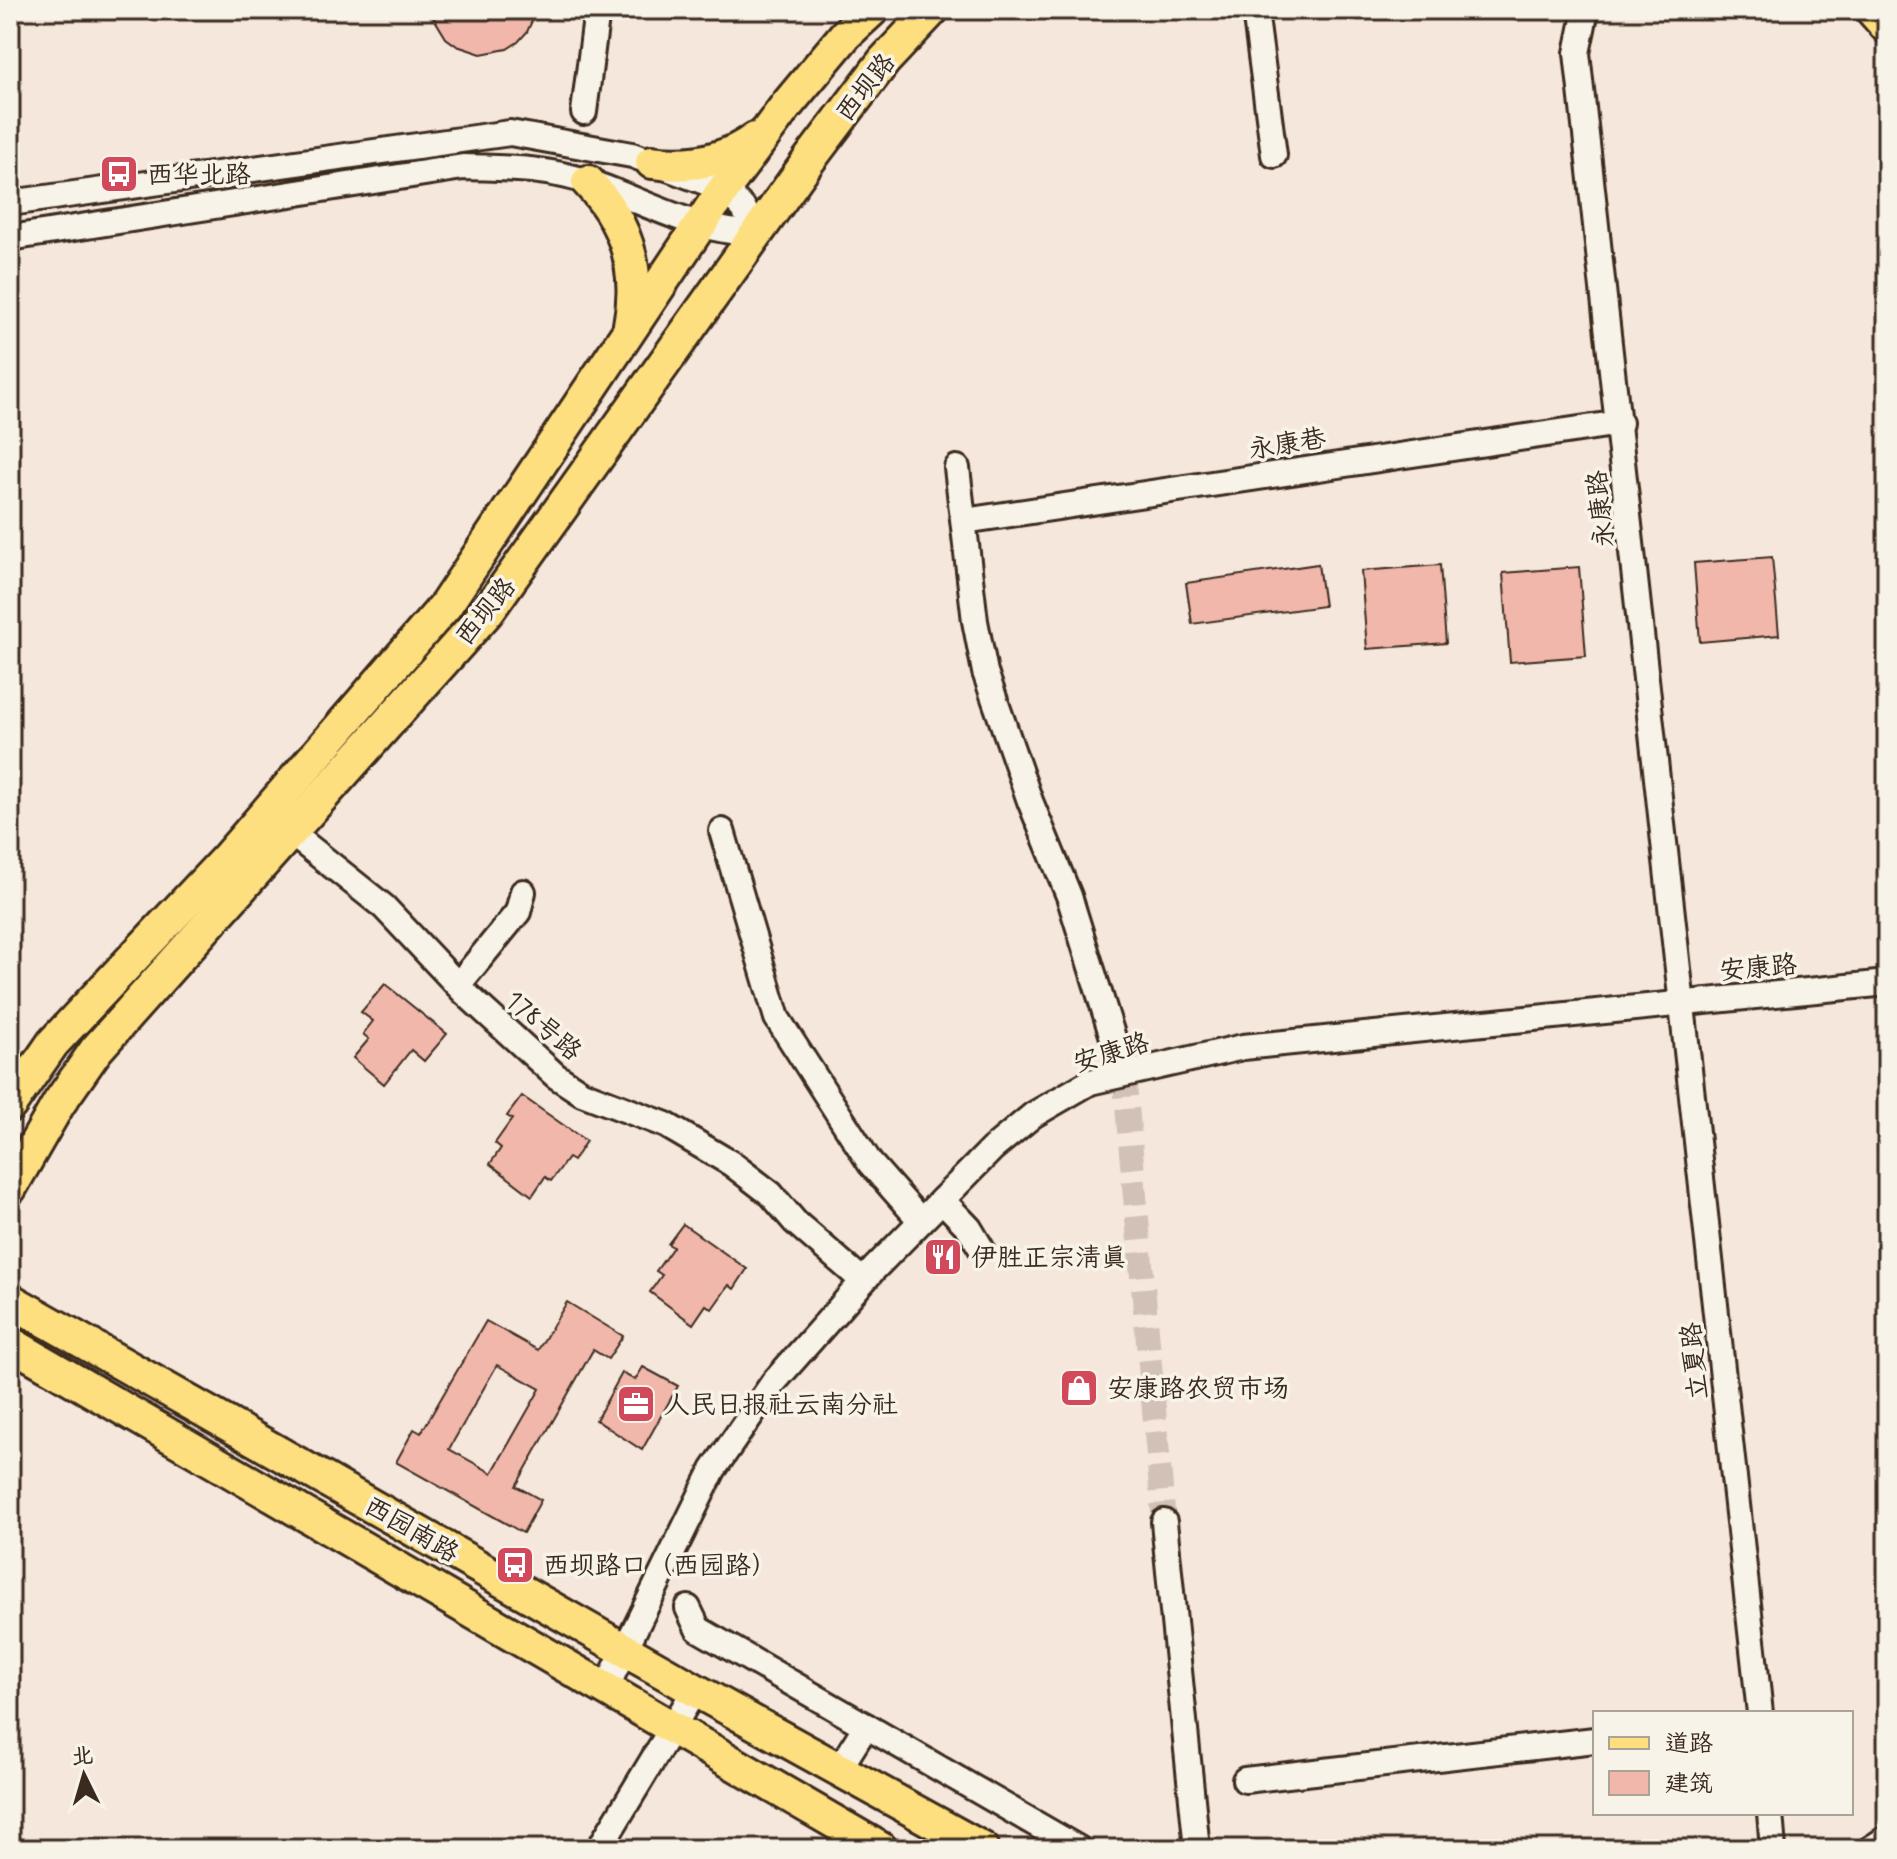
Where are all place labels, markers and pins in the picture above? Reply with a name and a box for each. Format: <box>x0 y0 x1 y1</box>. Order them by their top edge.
bus stop icon: 西华北路 <box>98 153 140 195</box>
place label: 西华北路 <box>147 159 251 193</box>
restaurant icon: 伊胜正宗清真 <box>922 1236 964 1278</box>
place label: 伊胜正宗清真 <box>971 1242 1127 1276</box>
shop icon: 安康路农贸市场 <box>1058 1367 1100 1409</box>
place label: 安康路农贸市场 <box>1107 1373 1289 1407</box>
office icon: 人民日报社云南分社 <box>615 1383 657 1425</box>
place label: 人民日报社云南分社 <box>664 1389 898 1423</box>
bus stop icon: 西坝路口（西园路） <box>494 1544 536 1586</box>
place label: 西坝路口（西园路） <box>543 1550 777 1584</box>

